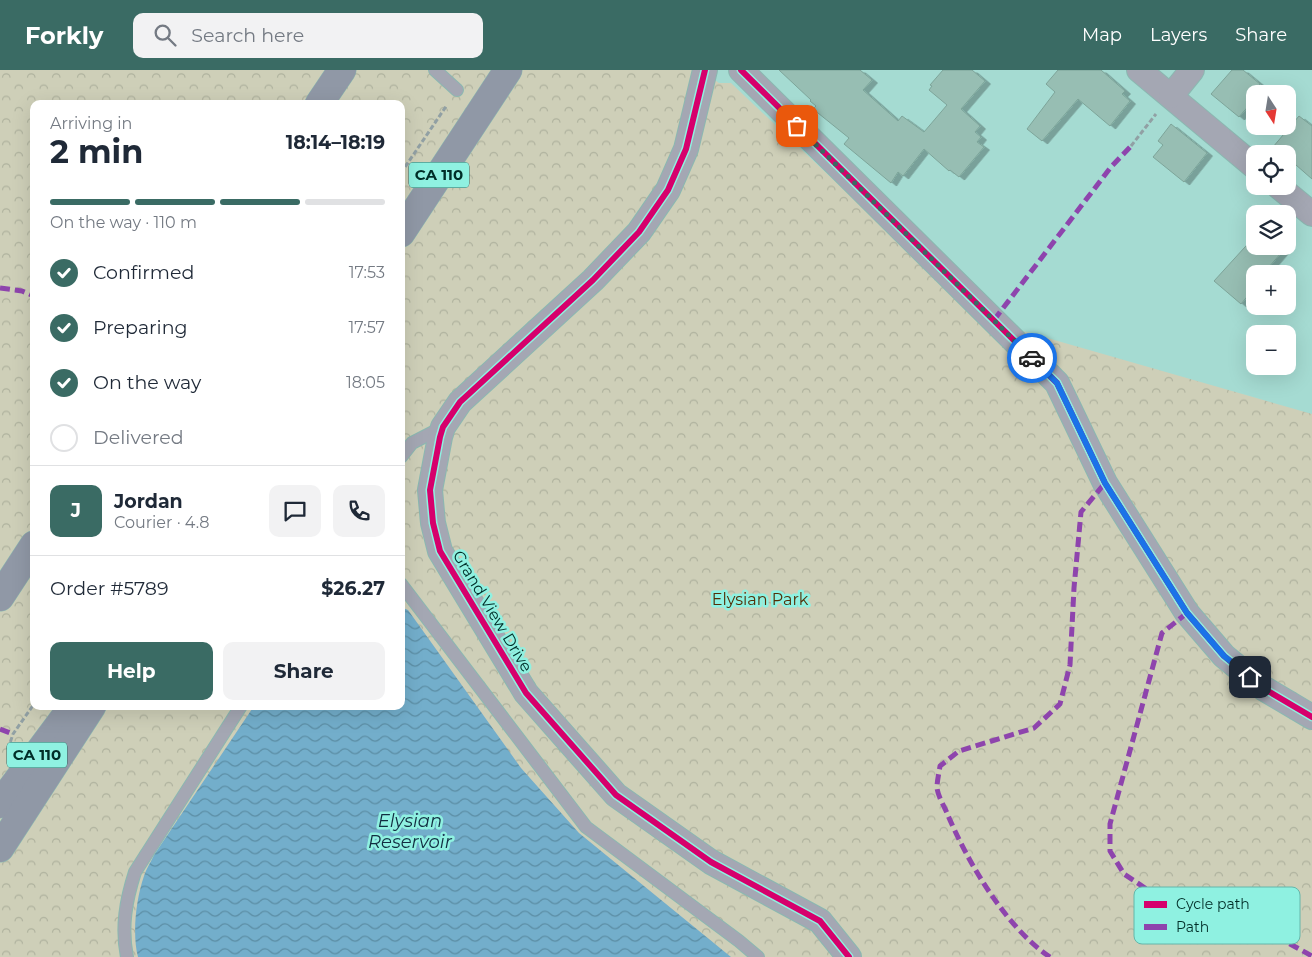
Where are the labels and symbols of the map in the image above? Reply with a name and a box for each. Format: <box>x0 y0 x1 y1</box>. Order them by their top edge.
north arrow <box>1246 85 1296 135</box>
pin <box>776 105 818 147</box>
road number: CA 110 <box>409 162 469 188</box>
courier <box>1007 333 1057 383</box>
street label: Grand View Drive <box>449 547 536 675</box>
park label: Elysian Park <box>712 590 809 609</box>
pin <box>1229 656 1271 698</box>
road number: CA 110 <box>7 742 67 768</box>
water label: Elysian Reservoir <box>368 810 453 853</box>
legend <box>1134 887 1300 944</box>
text: Cycle path <box>1176 895 1250 913</box>
text: Path <box>1176 918 1209 936</box>

